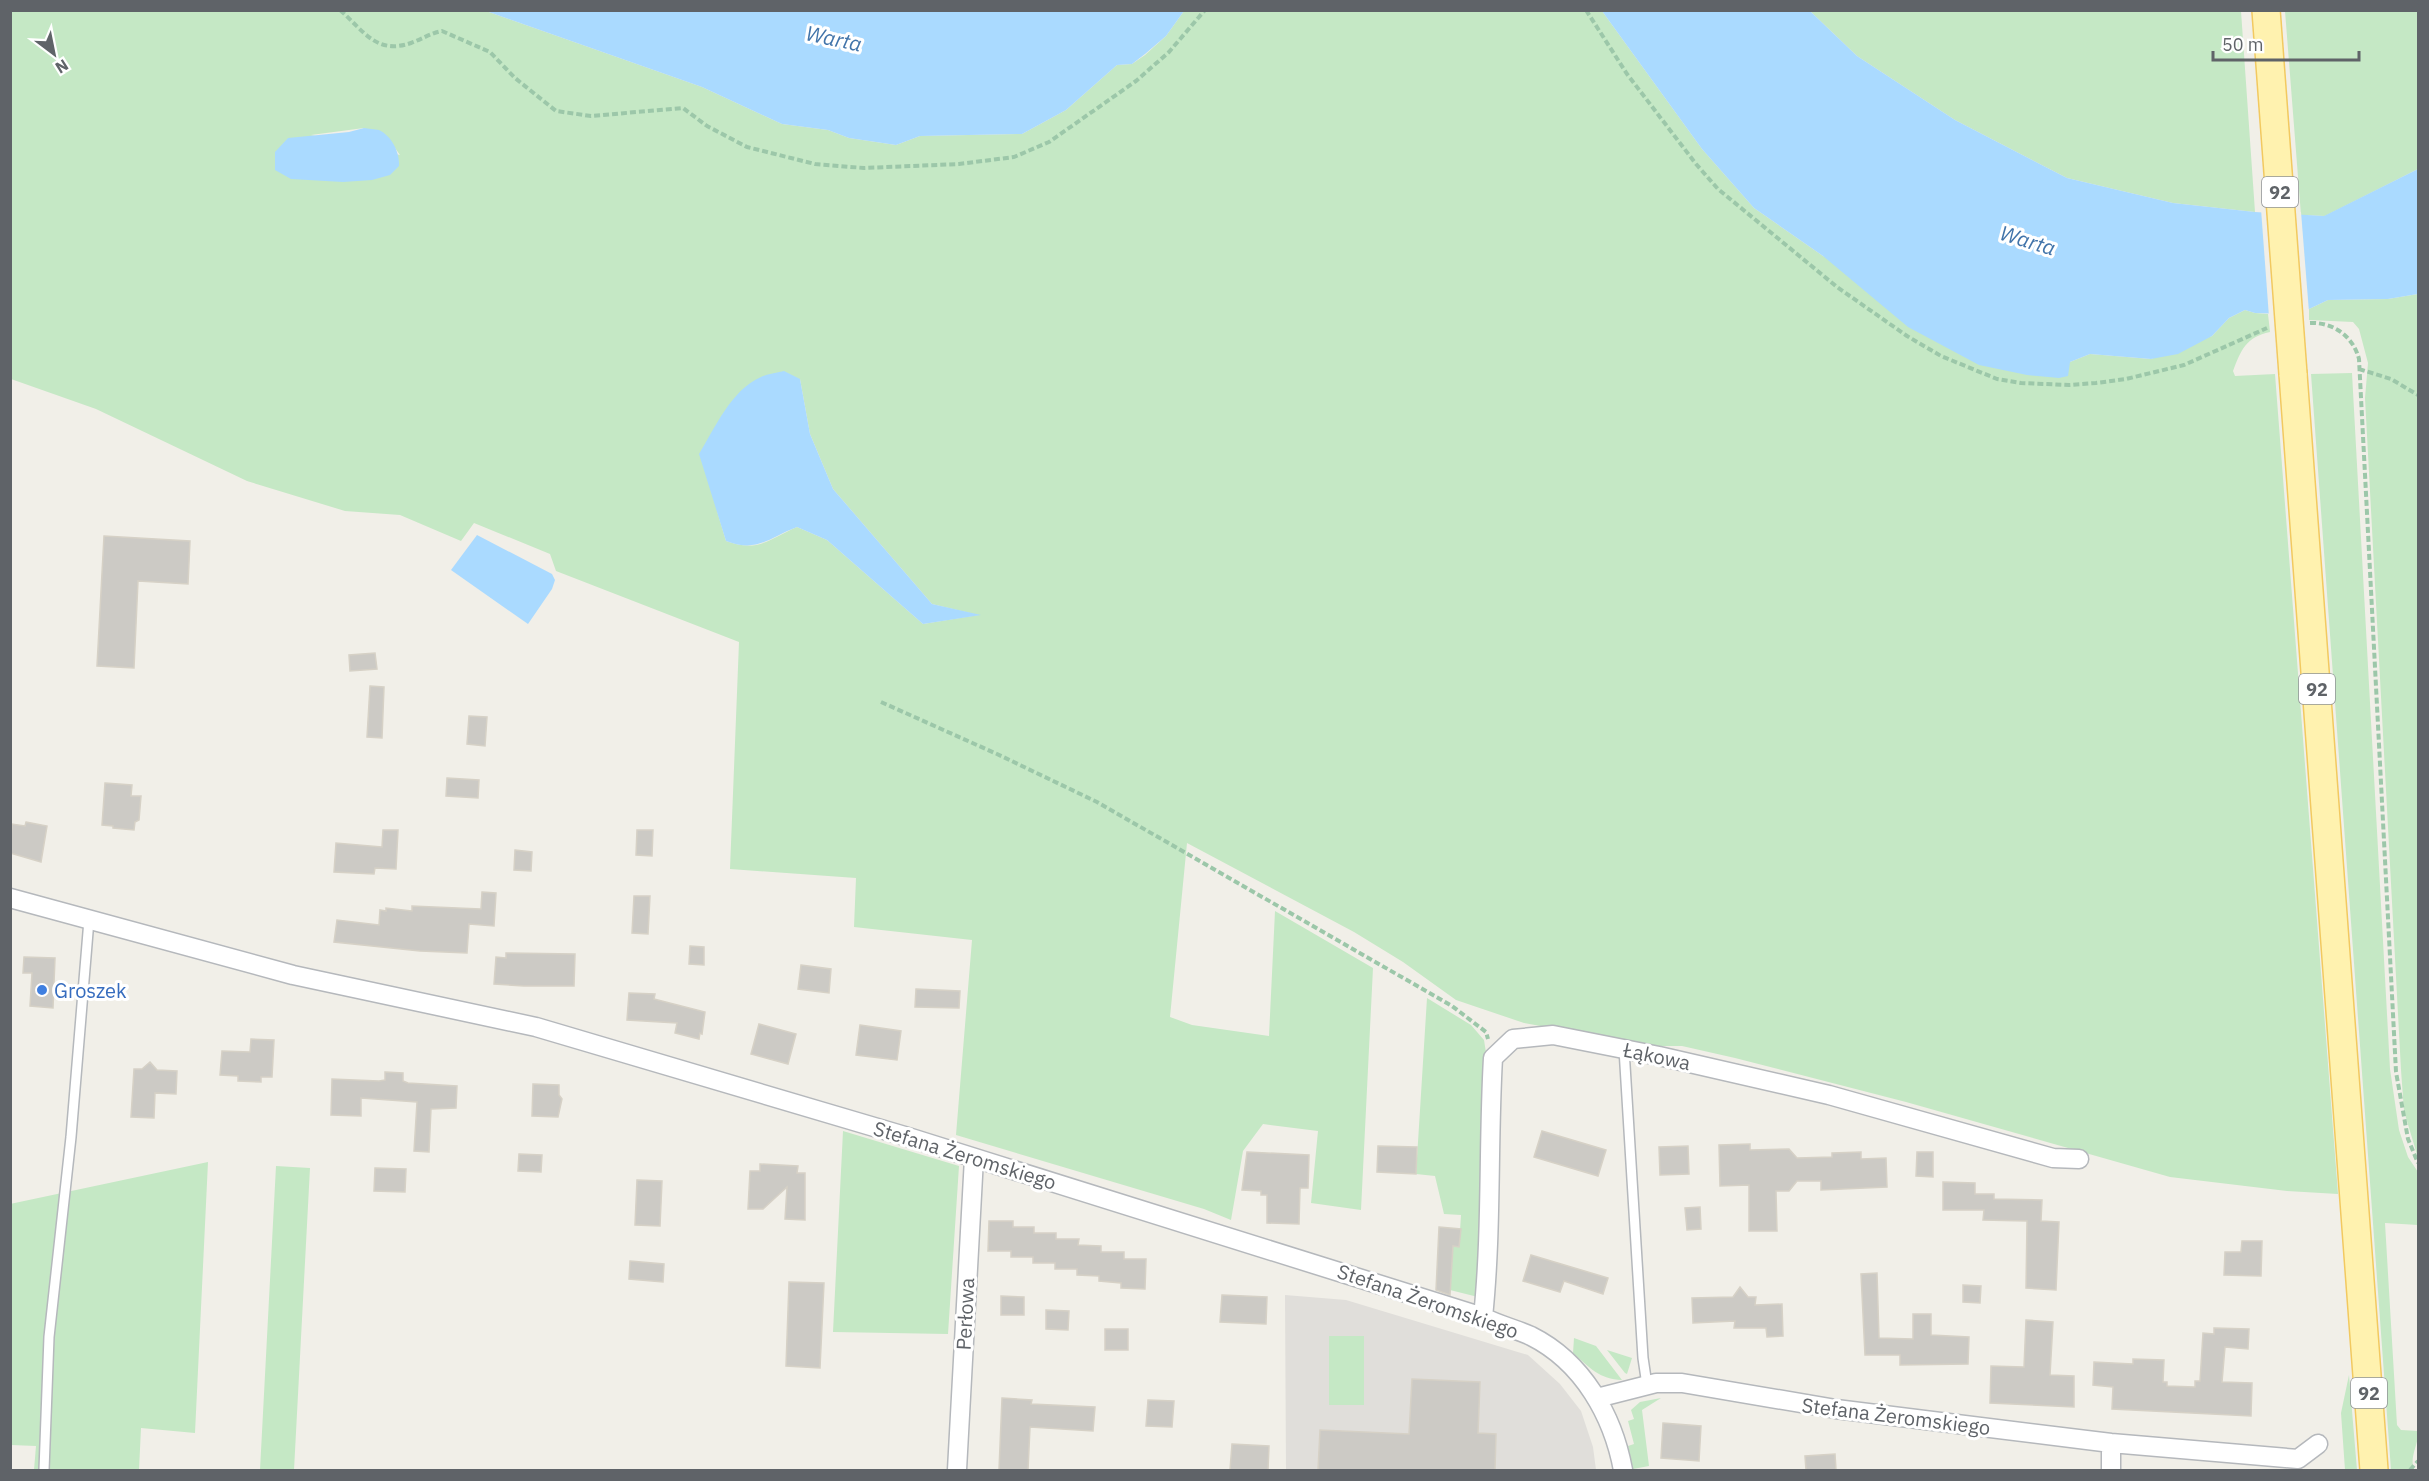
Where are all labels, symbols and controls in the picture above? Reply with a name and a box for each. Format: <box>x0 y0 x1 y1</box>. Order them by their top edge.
water label: Warta <box>803 18 865 58</box>
north arrow <box>24 24 84 84</box>
scale bar <box>2213 24 2358 62</box>
text: 50 m <box>2222 33 2264 56</box>
text: N <box>52 55 72 78</box>
road number: 92 <box>2262 177 2298 207</box>
water label: Warta <box>1997 218 2059 262</box>
road number: 92 <box>2299 674 2335 704</box>
place label: Groszek <box>54 977 127 1004</box>
marker: Groszek <box>35 983 49 997</box>
street label: Łąkowa <box>1620 1036 1693 1076</box>
street label: Stefana Żeromskiego <box>870 1114 1060 1196</box>
street label: Stefana Żeromskiego <box>1334 1257 1522 1345</box>
street label: Perłowa <box>950 1277 980 1351</box>
road number: 92 <box>2351 1378 2387 1408</box>
street label: Stefana Żeromskiego <box>1800 1391 1992 1441</box>

